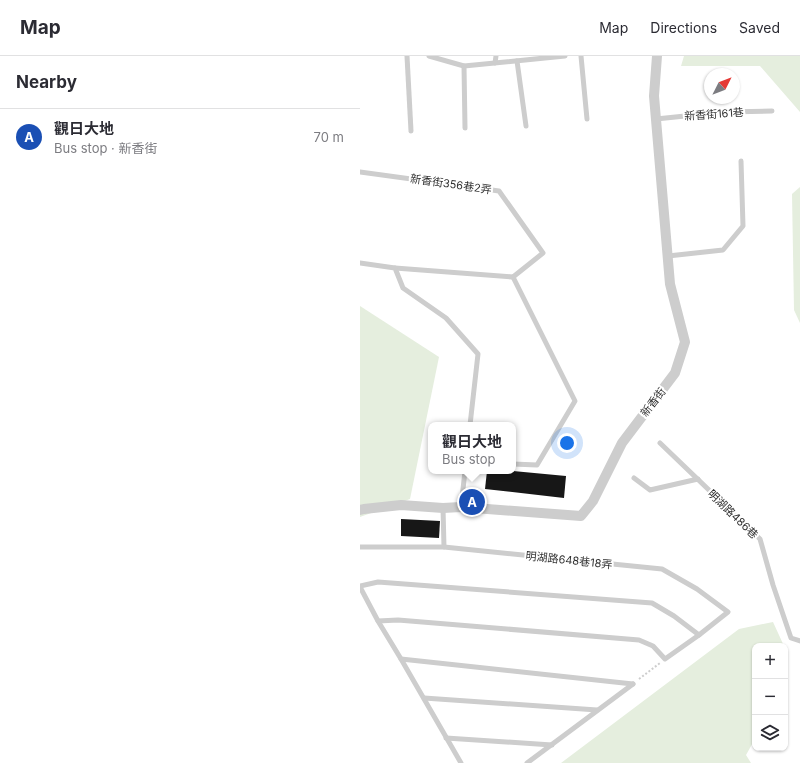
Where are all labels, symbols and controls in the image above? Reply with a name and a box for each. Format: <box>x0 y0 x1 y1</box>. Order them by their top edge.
text: Map <box>20 16 61 39</box>
text: Map <box>599 19 628 36</box>
text: Directions <box>650 19 717 36</box>
text: Saved <box>739 19 780 36</box>
north arrow <box>704 68 740 104</box>
text: Nearby <box>16 72 77 92</box>
street label: 新香街161巷 <box>684 105 744 123</box>
text: 觀日大地 <box>54 119 114 138</box>
text: A <box>24 129 34 145</box>
text: 70 m <box>314 129 344 145</box>
text: Bus stop · 新香街 <box>54 140 158 156</box>
street label: 新香街356巷2弄 <box>409 171 493 197</box>
street label: 新香街 <box>637 385 669 419</box>
popup <box>428 422 516 474</box>
text: 觀日大地 <box>442 432 502 451</box>
your location <box>557 433 577 453</box>
text: Bus stop <box>442 451 495 467</box>
street label: 明湖路486巷 <box>705 486 761 542</box>
pin: A <box>459 487 485 517</box>
street label: 明湖路648巷18弄 <box>525 548 613 572</box>
map controls <box>752 643 788 751</box>
button: + <box>752 643 788 679</box>
button: − <box>752 679 788 715</box>
button: layers <box>752 715 788 751</box>

